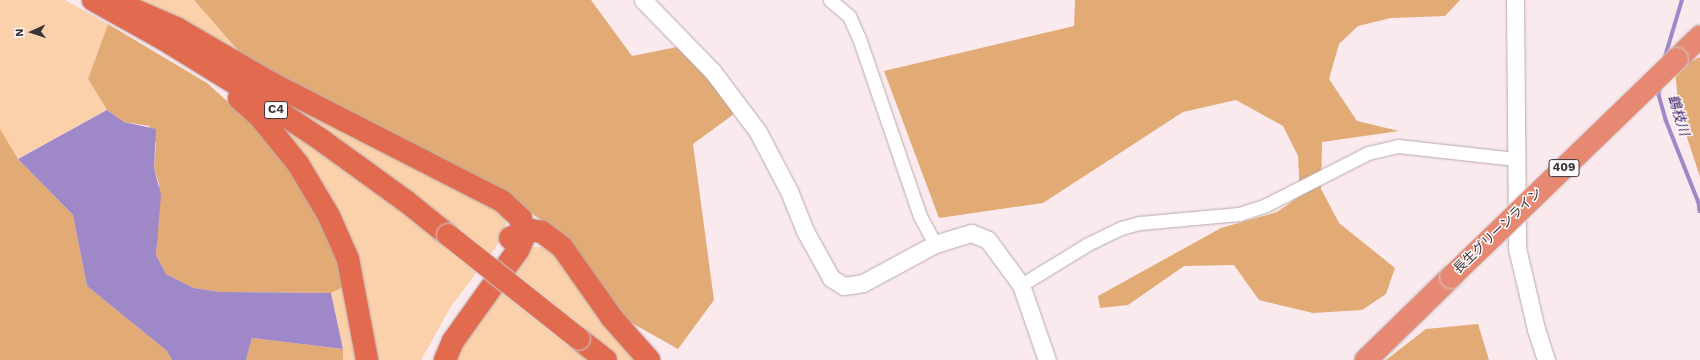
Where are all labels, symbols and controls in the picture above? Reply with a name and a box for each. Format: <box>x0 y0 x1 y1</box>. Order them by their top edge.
north arrow <box>12 12 52 52</box>
text: N <box>13 28 26 37</box>
water label: 鶴枝川 <box>1665 92 1693 138</box>
road number: C4 <box>264 100 288 120</box>
road number: 409 <box>1548 158 1580 178</box>
street label: 長生グリーンライン <box>1451 185 1545 277</box>

